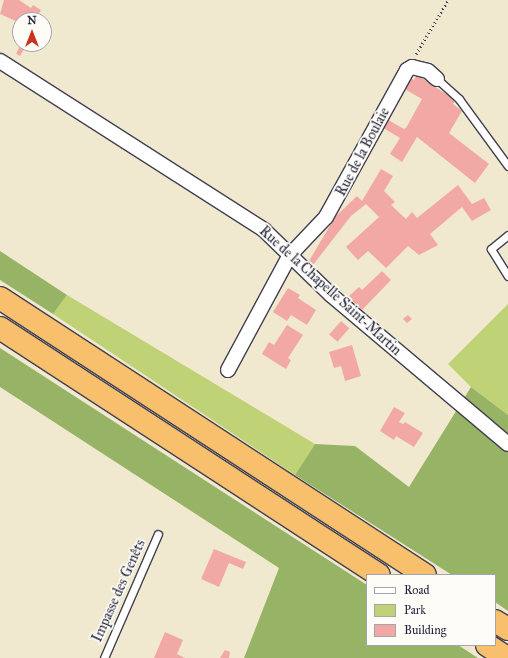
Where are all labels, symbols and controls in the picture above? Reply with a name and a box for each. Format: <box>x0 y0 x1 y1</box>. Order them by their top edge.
north arrow <box>12 12 52 52</box>
text: N <box>27 14 37 27</box>
street label: Rue de la Boulaie <box>333 105 393 199</box>
street label: Rue de la Chapelle Saint-Martin <box>256 223 404 359</box>
street label: Impasse des Genêts <box>89 537 149 645</box>
legend <box>366 574 496 646</box>
text: Road <box>404 583 430 597</box>
text: Park <box>404 603 426 617</box>
text: Building <box>404 623 446 637</box>

